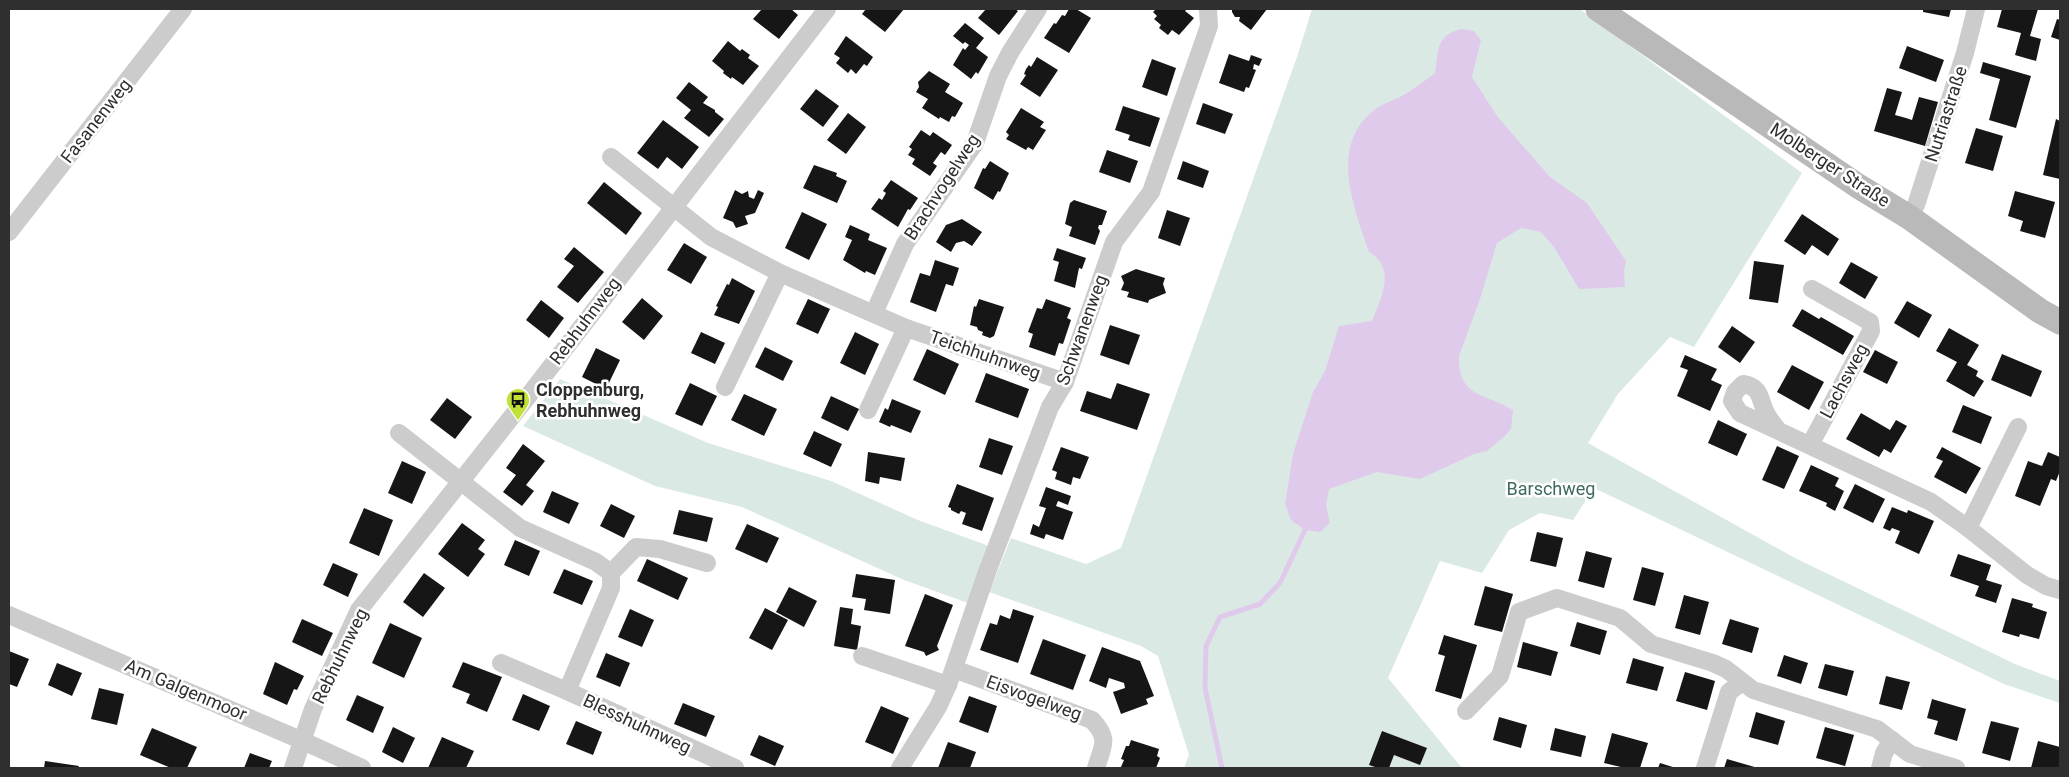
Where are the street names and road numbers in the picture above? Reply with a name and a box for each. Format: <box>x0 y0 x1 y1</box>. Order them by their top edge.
street label: Nutriastraße <box>1920 63 1971 165</box>
street label: Fasanenweg <box>56 74 135 167</box>
street label: Molberger Straße <box>1766 118 1894 211</box>
street label: Brachvogelweg <box>900 130 984 244</box>
street label: Schwanenweg <box>1052 272 1111 388</box>
street label: Rebhuhnweg <box>545 273 624 368</box>
street label: Teichhuhnweg <box>927 326 1043 383</box>
street label: Lachsweg <box>1815 340 1872 422</box>
street label: Rebhuhnweg <box>307 605 372 707</box>
street label: Am Galgenmoor <box>122 654 250 725</box>
street label: Eisvogelweg <box>984 671 1085 724</box>
street label: Blesshuhnweg <box>580 689 694 758</box>

